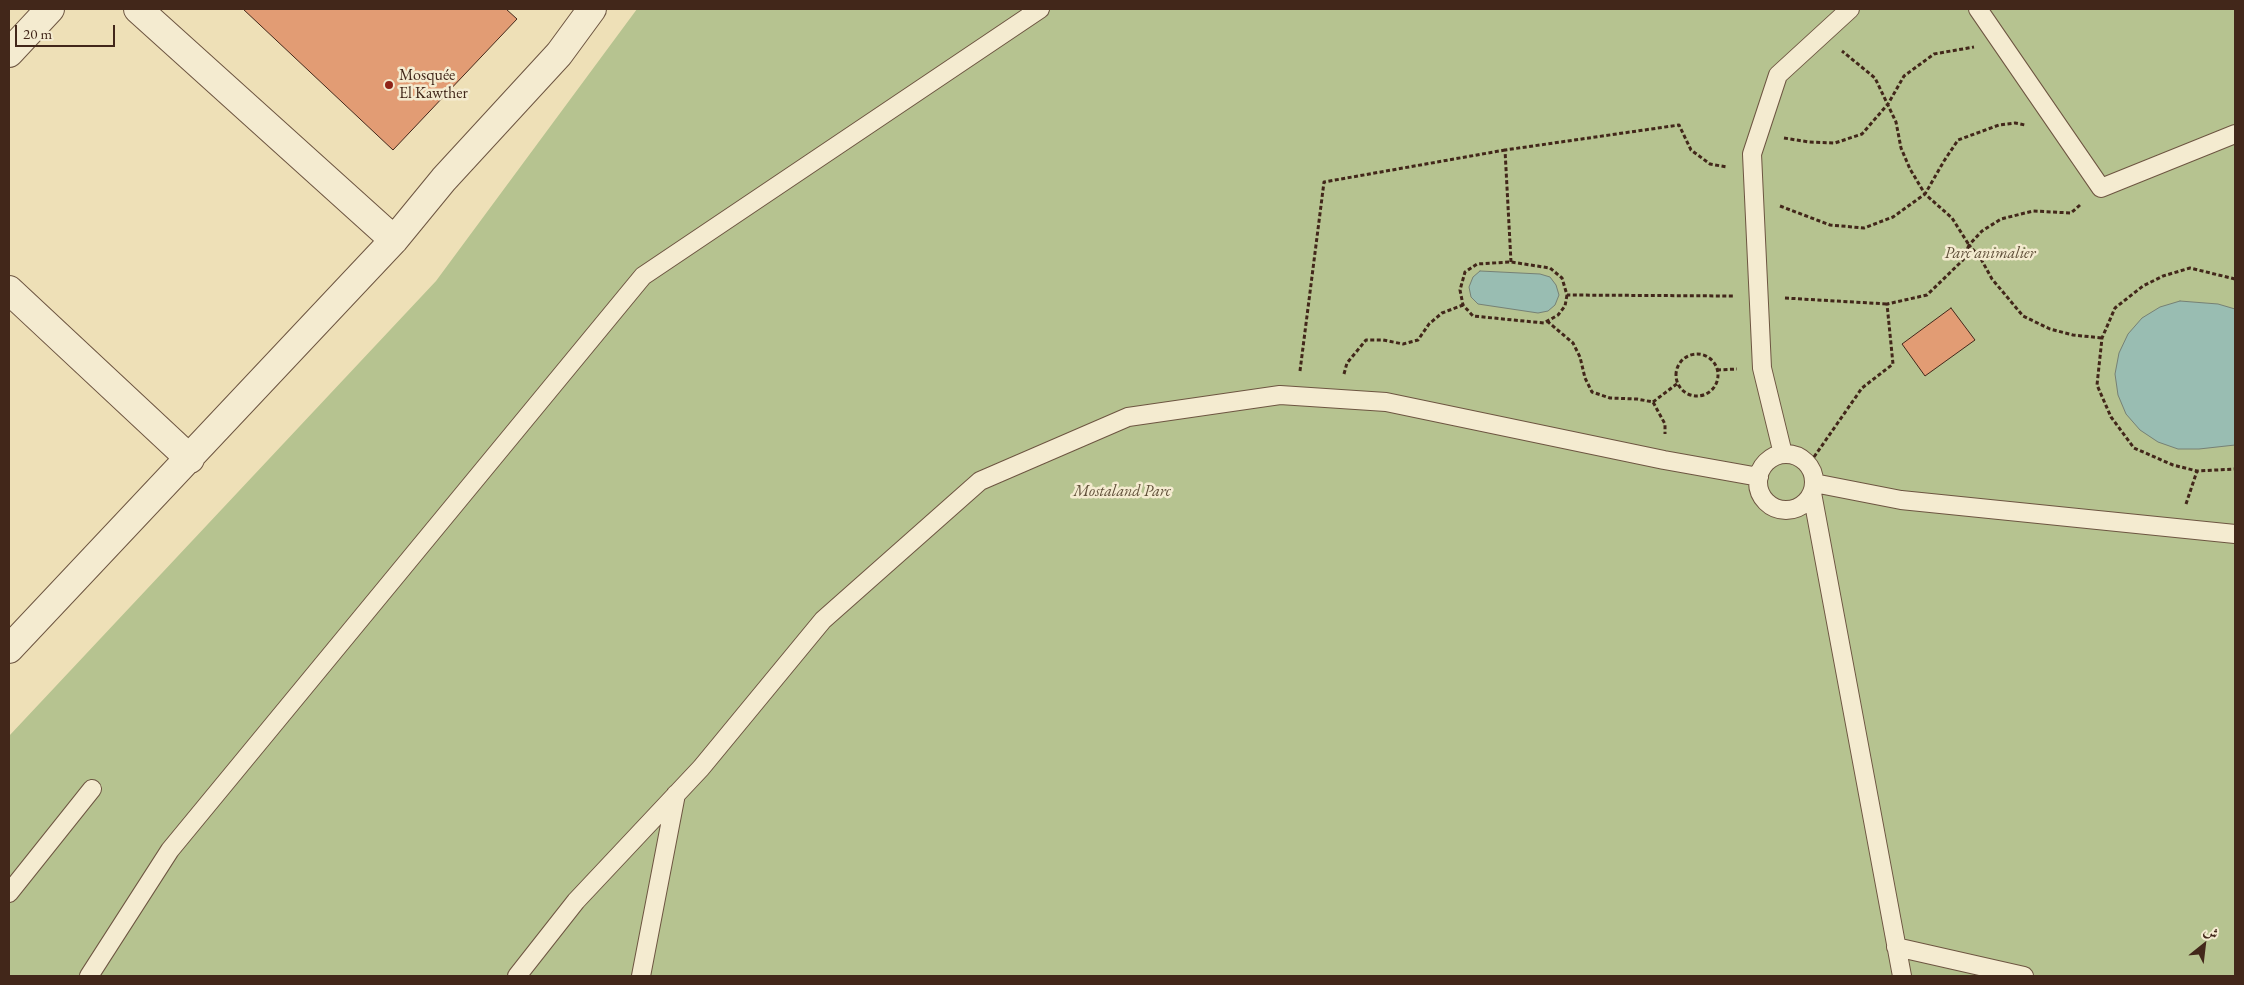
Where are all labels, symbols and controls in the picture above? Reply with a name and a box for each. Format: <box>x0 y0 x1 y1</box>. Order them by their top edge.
scale bar <box>18 15 118 47</box>
text: 20 m <box>23 24 52 43</box>
place label: Mosquée El Kawther <box>399 66 468 104</box>
marker: Mosquée El Kawther <box>383 79 395 91</box>
park label: Parc animalier <box>1944 244 2036 264</box>
park label: Mostaland Parc <box>1073 482 1171 502</box>
north arrow <box>2179 920 2229 970</box>
text: ش <box>2201 921 2222 943</box>

